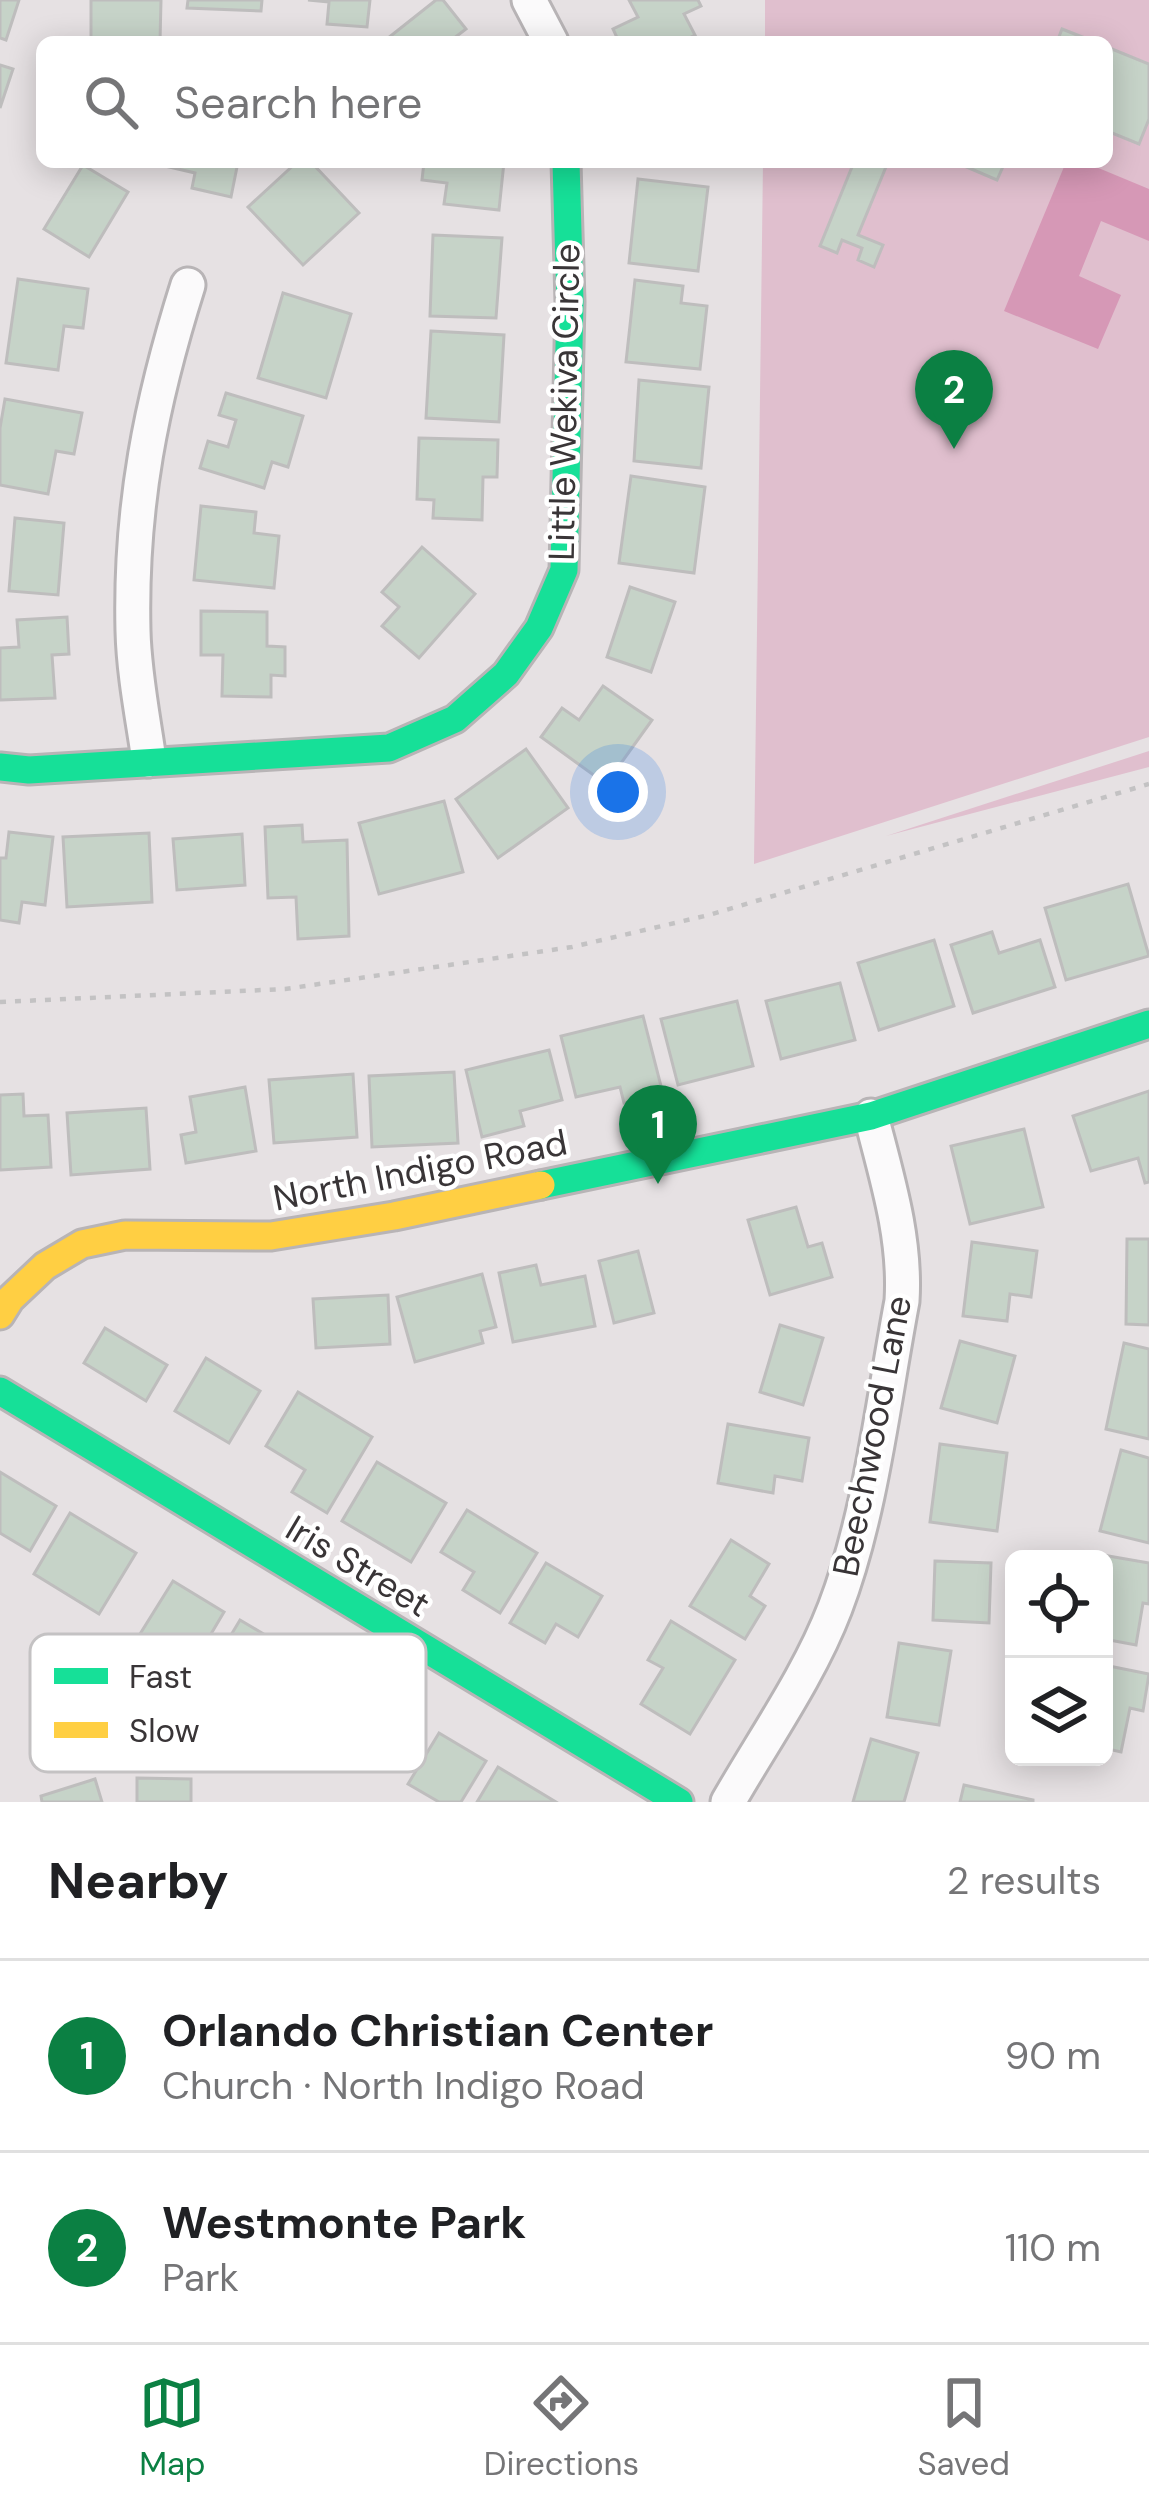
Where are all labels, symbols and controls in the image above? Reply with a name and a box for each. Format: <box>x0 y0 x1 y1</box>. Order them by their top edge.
search box <box>36 36 1113 168</box>
icon: search <box>78 69 144 135</box>
text: Search here <box>174 73 422 132</box>
street label: Little Wekiva Circle <box>538 243 590 561</box>
pin: 2 <box>915 350 993 449</box>
your location <box>588 762 648 822</box>
pin: 1 <box>619 1085 697 1184</box>
street label: North Indigo Road <box>269 1118 571 1222</box>
street label: Beechwood Lane <box>822 1292 922 1580</box>
street label: Iris Street <box>277 1505 439 1627</box>
map controls <box>1005 1550 1113 1766</box>
button: locate <box>1005 1550 1113 1658</box>
legend <box>30 1634 426 1772</box>
text: Fast <box>129 1655 192 1698</box>
button: layers <box>1005 1658 1113 1766</box>
text: Slow <box>129 1709 200 1752</box>
text: Nearby <box>48 1847 229 1914</box>
text: 2 results <box>947 1855 1101 1906</box>
text: Orlando Christian Center <box>162 2001 713 2060</box>
text: 1 <box>80 2030 94 2081</box>
text: 90 m <box>1005 2030 1101 2081</box>
text: Church · North Indigo Road <box>162 2060 645 2111</box>
text: Westmonte Park <box>162 2193 526 2252</box>
text: 2 <box>76 2222 98 2273</box>
text: 110 m <box>1005 2222 1101 2273</box>
text: Park <box>162 2252 239 2303</box>
tab: Map <box>139 2370 206 2485</box>
tab: Directions <box>484 2370 639 2485</box>
tab: Saved <box>917 2370 1010 2485</box>

